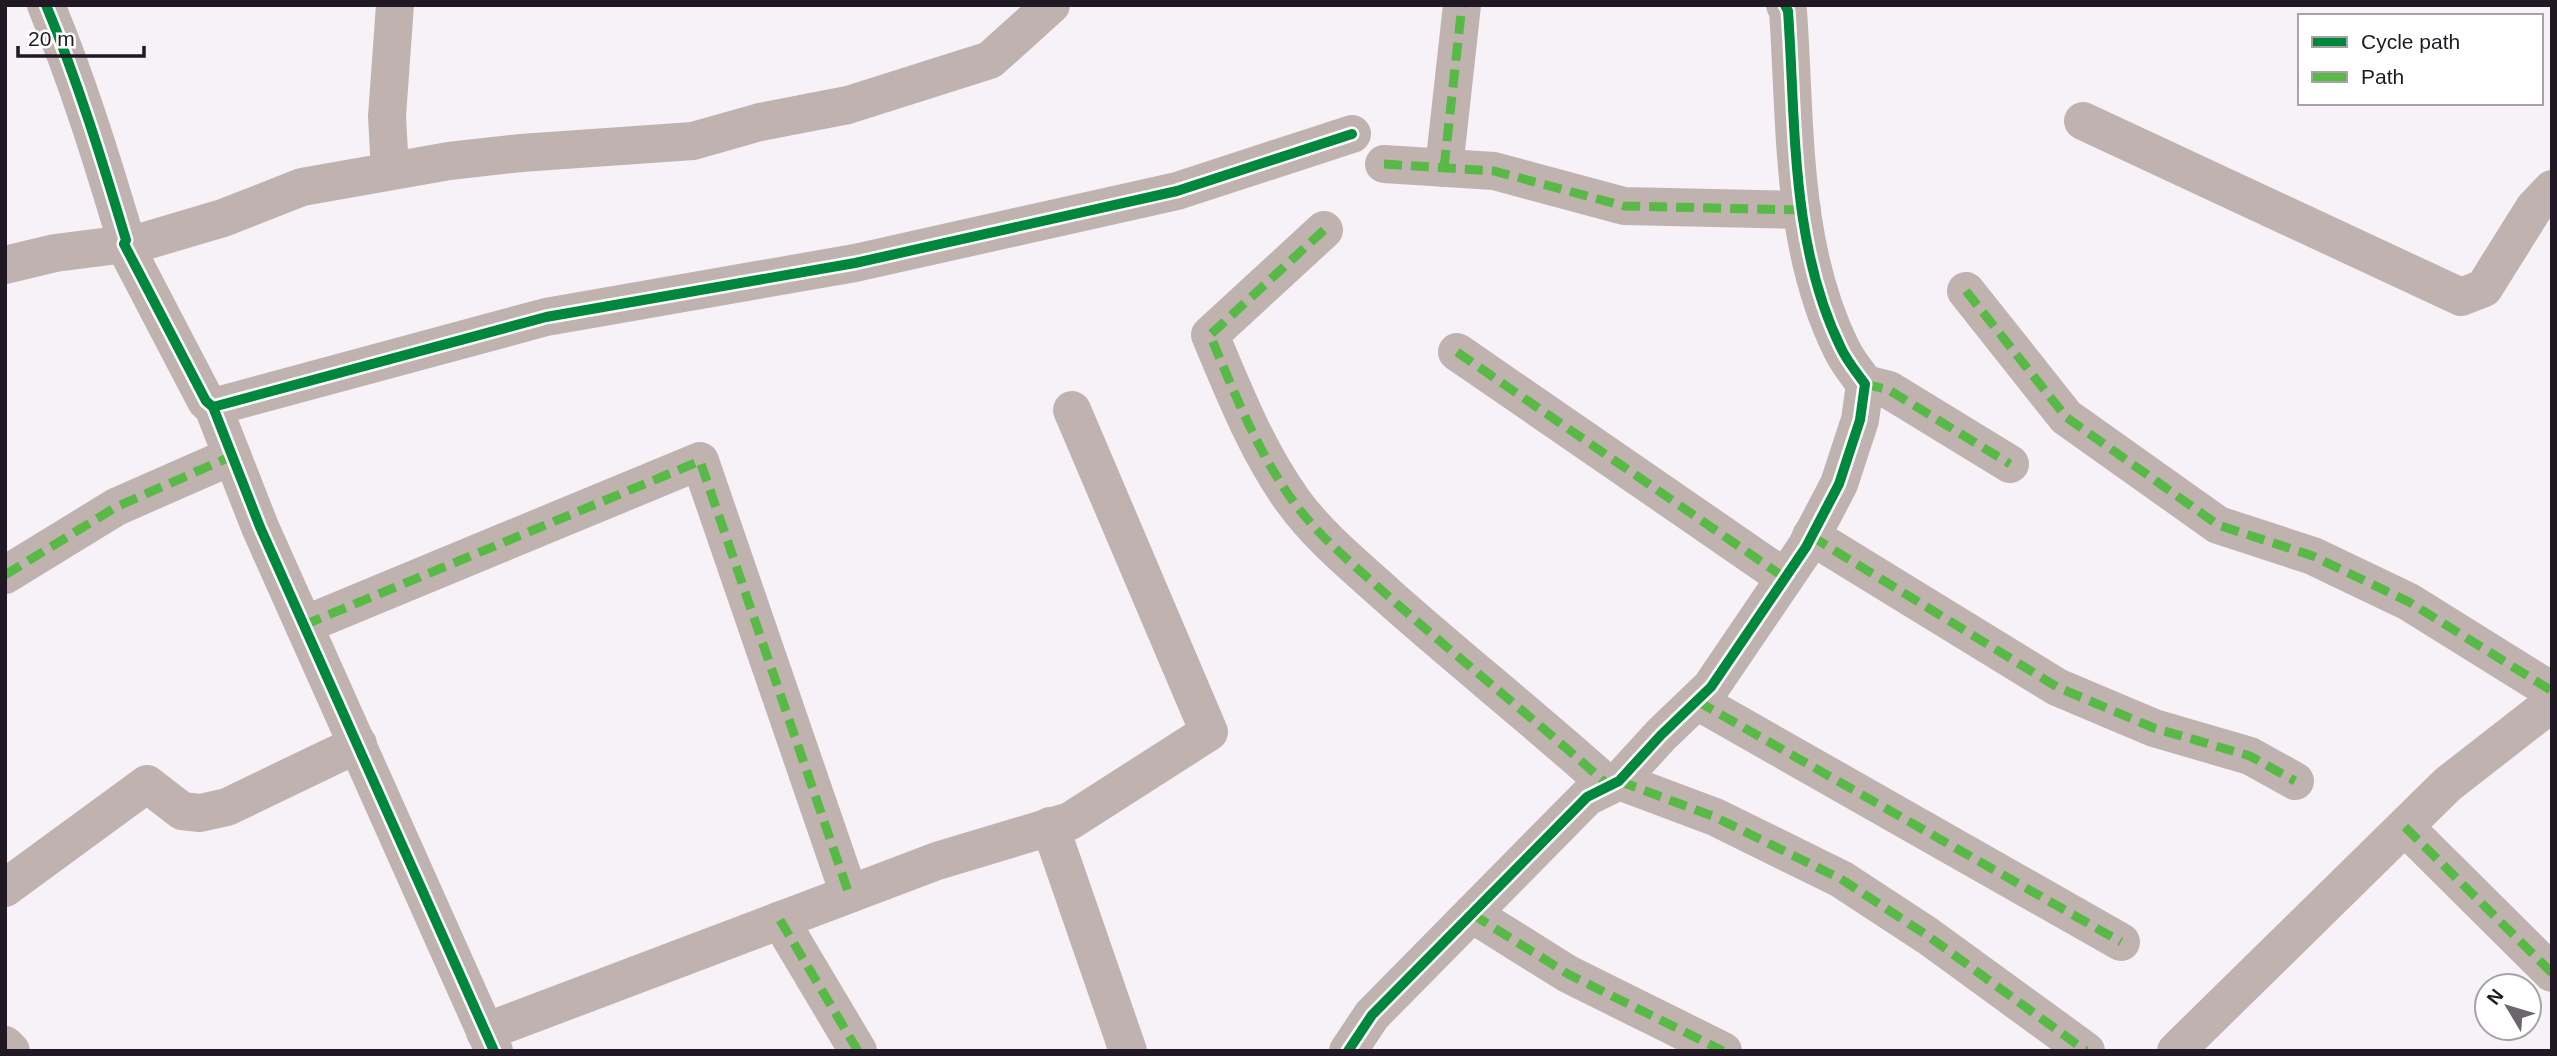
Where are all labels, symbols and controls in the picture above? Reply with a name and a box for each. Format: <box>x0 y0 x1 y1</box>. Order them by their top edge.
scale bar <box>18 14 144 58</box>
legend <box>2298 14 2543 105</box>
text: 20 m <box>28 27 75 50</box>
text: Cycle path <box>2361 30 2460 53</box>
text: Path <box>2361 65 2404 88</box>
north arrow <box>2473 972 2543 1042</box>
text: N <box>2482 985 2507 1009</box>

